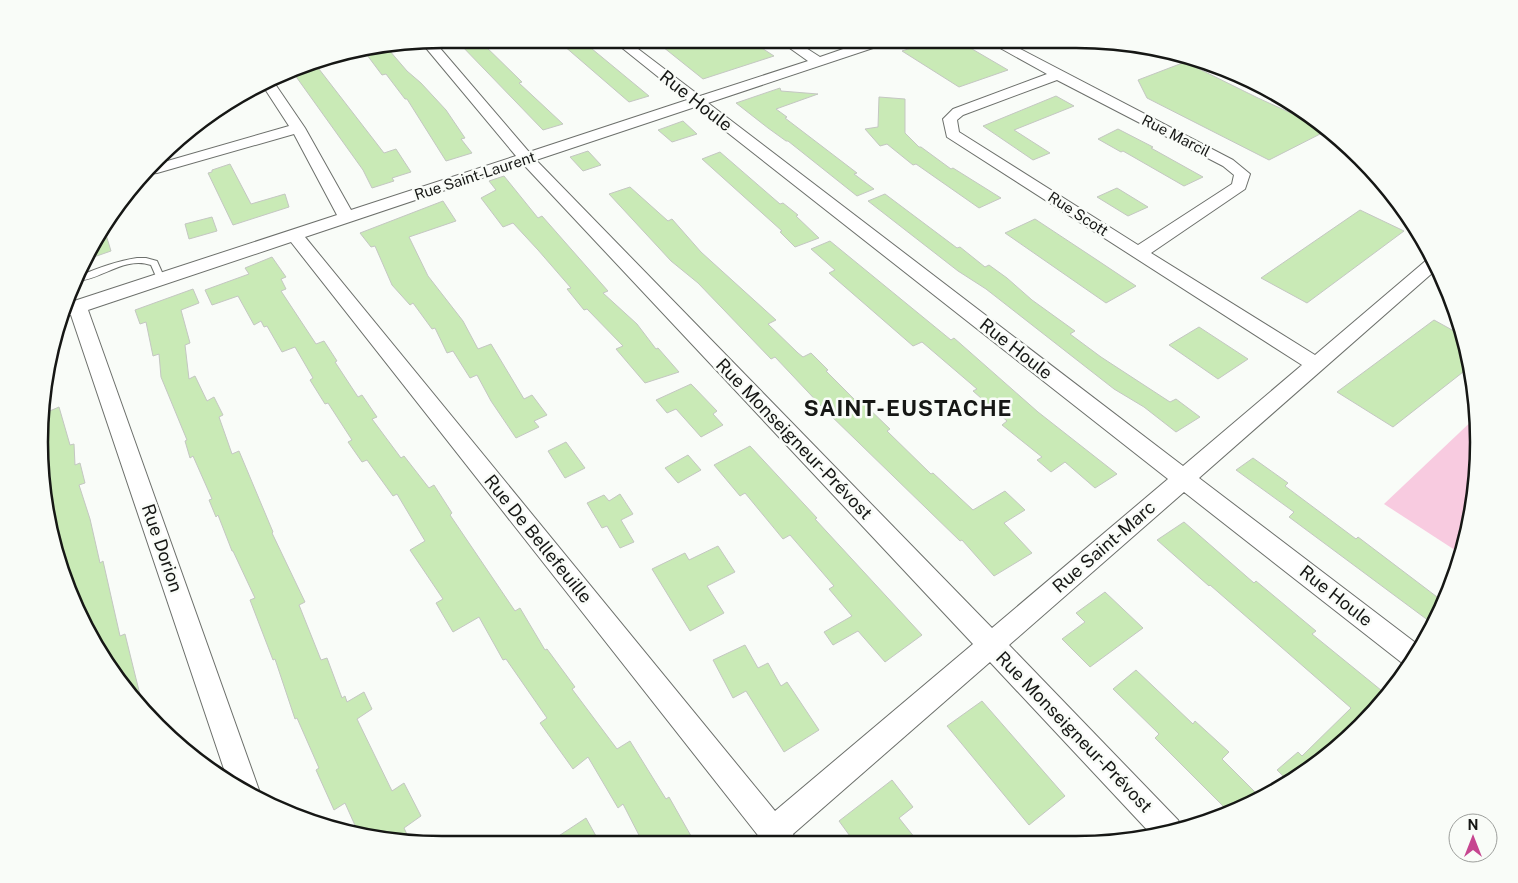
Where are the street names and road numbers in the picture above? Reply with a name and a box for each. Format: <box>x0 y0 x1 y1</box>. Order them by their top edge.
street label: Rue Houle <box>656 66 737 136</box>
street label: Rue Marcil <box>1139 111 1213 160</box>
street label: Rue Saint-Laurent <box>412 148 538 203</box>
street label: Rue Scott <box>1045 188 1112 239</box>
street label: Rue Houle <box>976 314 1057 384</box>
street label: Rue Monseigneur-Prévost <box>712 354 877 523</box>
street label: Rue De Bellefeuille <box>480 470 597 607</box>
street label: Rue Saint-Marc <box>1048 496 1159 597</box>
street label: Rue Dorion <box>138 501 187 595</box>
street label: Rue Houle <box>1296 561 1377 631</box>
street label: Rue Monseigneur-Prévost <box>992 647 1157 816</box>

